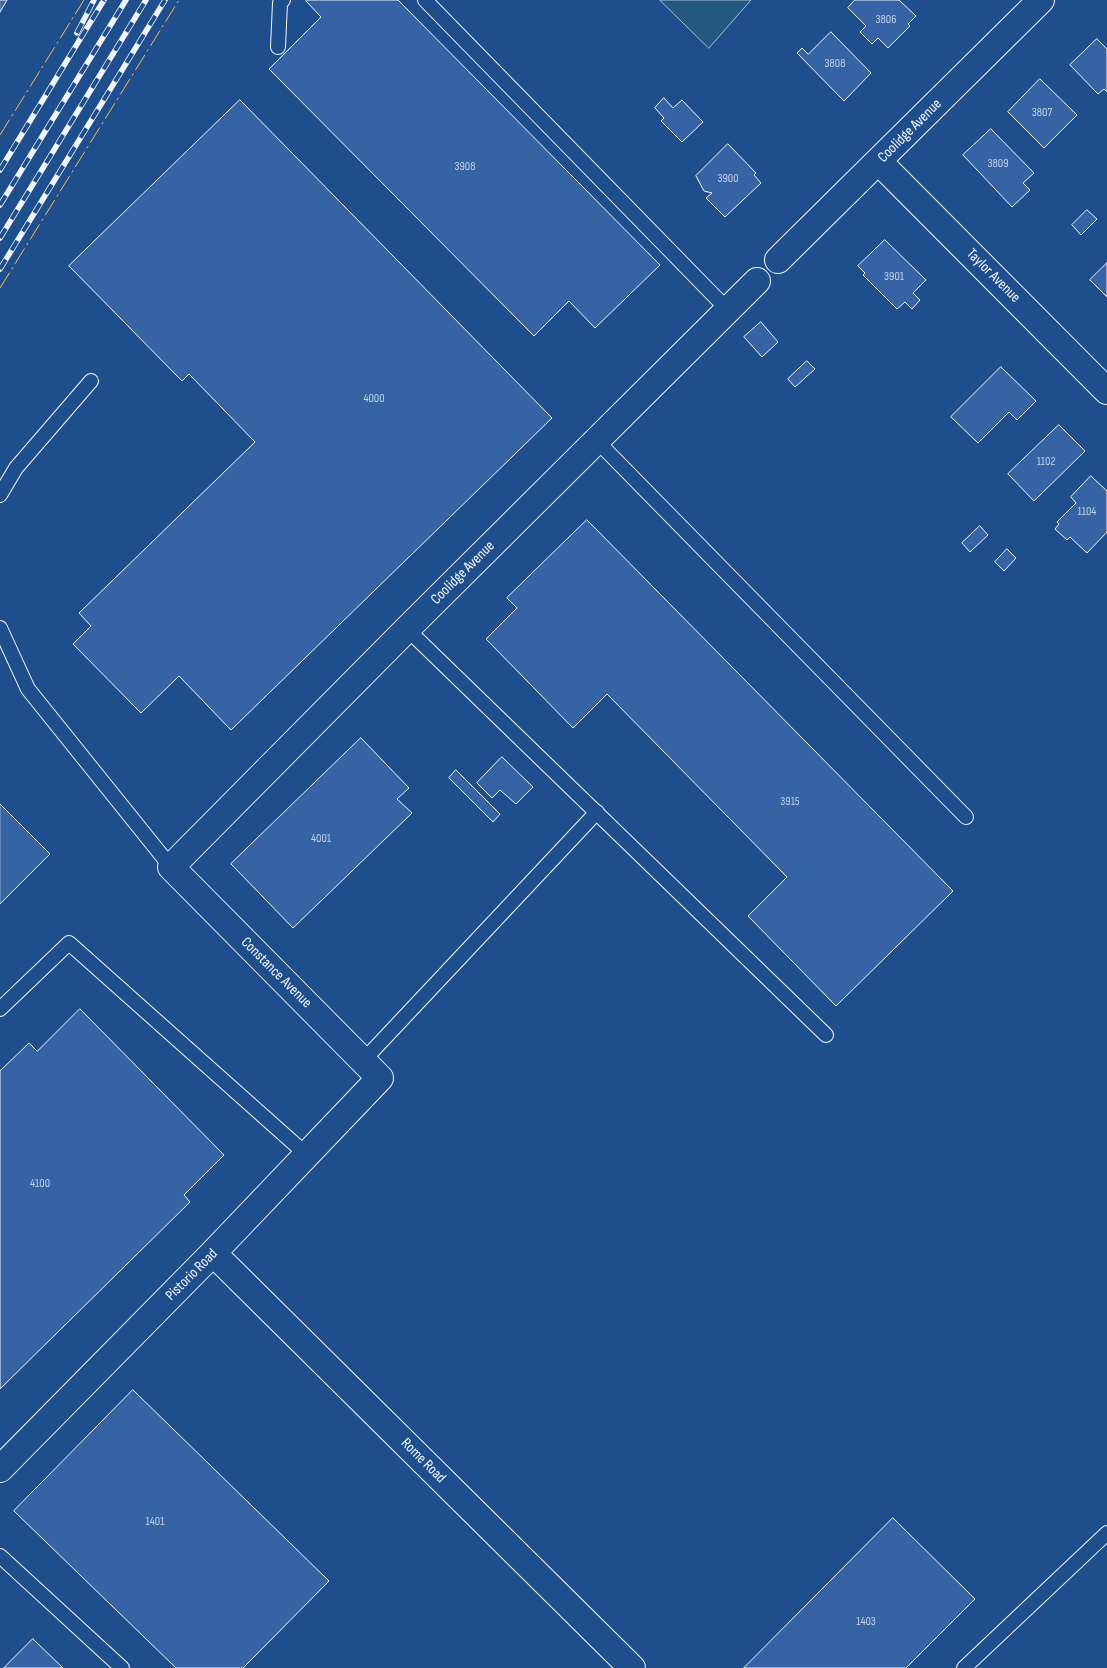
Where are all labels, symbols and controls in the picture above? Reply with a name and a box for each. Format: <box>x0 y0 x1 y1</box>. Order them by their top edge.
house number: 3806 <box>876 13 896 27</box>
house number: 3808 <box>825 57 845 71</box>
street label: Coolidge Avenue <box>874 95 946 167</box>
house number: 3807 <box>1032 106 1052 120</box>
house number: 3809 <box>988 157 1008 171</box>
house number: 3908 <box>455 160 475 174</box>
house number: 3900 <box>717 172 739 186</box>
street label: Taylor Avenue <box>962 245 1024 307</box>
house number: 3901 <box>884 270 904 284</box>
house number: 4000 <box>363 392 385 406</box>
house number: 1102 <box>1037 455 1055 469</box>
house number: 1104 <box>1078 505 1096 519</box>
street label: Coolidge Avenue <box>427 537 499 609</box>
house number: 3915 <box>780 795 800 809</box>
house number: 4001 <box>311 832 331 846</box>
street label: Constance Avenue <box>237 934 315 1012</box>
house number: 4100 <box>30 1177 50 1191</box>
street label: Pistorio Road <box>162 1245 222 1305</box>
street label: Rome Road <box>397 1435 449 1487</box>
house number: 1401 <box>146 1515 164 1529</box>
house number: 1403 <box>856 1615 876 1629</box>

